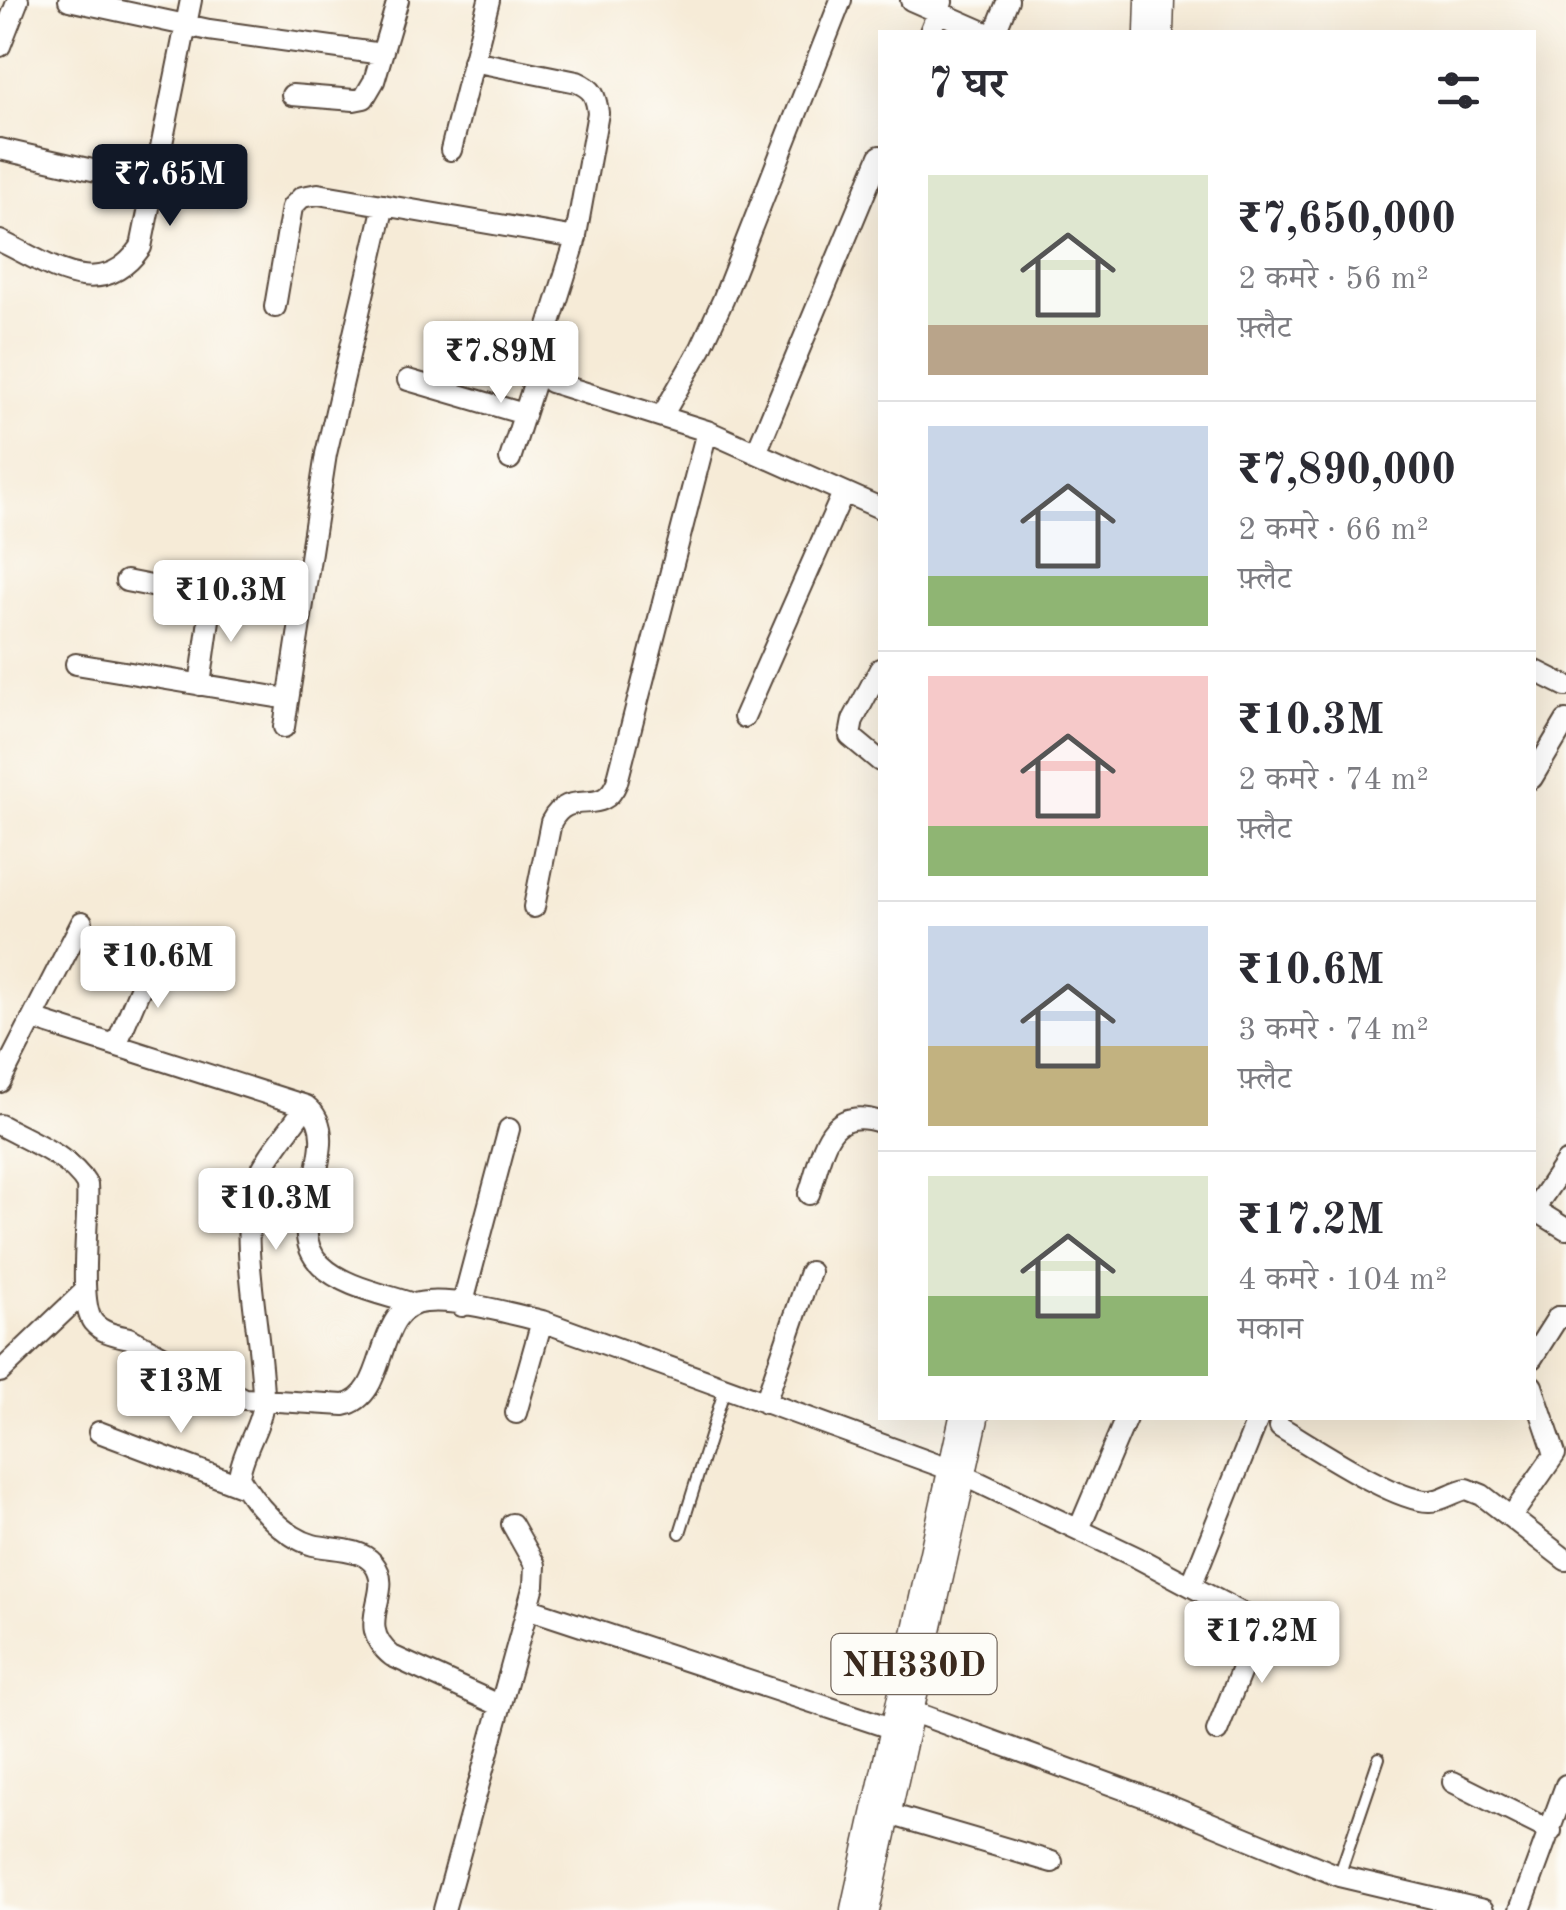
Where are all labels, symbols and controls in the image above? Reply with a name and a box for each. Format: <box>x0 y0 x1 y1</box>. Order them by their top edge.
icon: filters <box>1431 63 1486 118</box>
text: 7 घर <box>928 65 1006 107</box>
pin: ₹7.65M <box>89 144 251 229</box>
text: ₹7.65M <box>114 160 226 192</box>
text: ₹7,650,000 <box>1238 200 1456 242</box>
icon: home <box>1008 215 1128 335</box>
text: 2 कमरे · 56 m² <box>1238 264 1429 296</box>
text: फ़्लैट <box>1238 314 1291 346</box>
pin: ₹7.89M <box>420 321 582 406</box>
text: ₹7.89M <box>445 337 557 369</box>
text: ₹7,890,000 <box>1238 451 1456 493</box>
icon: home <box>1008 466 1128 586</box>
text: 2 कमरे · 66 m² <box>1238 515 1429 547</box>
pin: ₹10.3M <box>150 560 312 645</box>
text: फ़्लैट <box>1238 565 1291 597</box>
text: ₹10.3M <box>175 576 287 608</box>
text: ₹10.3M <box>1238 701 1384 743</box>
icon: home <box>1008 716 1128 836</box>
text: 2 कमरे · 74 m² <box>1238 765 1429 797</box>
text: फ़्लैट <box>1238 815 1291 847</box>
pin: ₹10.6M <box>77 926 239 1011</box>
text: ₹10.6M <box>102 942 214 974</box>
text: ₹10.6M <box>1238 951 1384 993</box>
icon: home <box>1008 966 1128 1086</box>
text: 3 कमरे · 74 m² <box>1238 1015 1429 1047</box>
text: फ़्लैट <box>1238 1065 1291 1097</box>
pin: ₹10.3M <box>195 1168 357 1253</box>
text: ₹10.3M <box>220 1184 332 1216</box>
text: ₹17.2M <box>1238 1201 1384 1243</box>
icon: home <box>1008 1216 1128 1336</box>
text: 4 कमरे · 104 m² <box>1238 1265 1447 1297</box>
text: मकान <box>1238 1315 1303 1347</box>
pin: ₹13M <box>122 1351 240 1436</box>
text: ₹13M <box>139 1367 223 1399</box>
pin: ₹17.2M <box>1181 1601 1343 1686</box>
text: ₹17.2M <box>1206 1617 1318 1649</box>
road number: NH330D <box>832 1634 996 1694</box>

